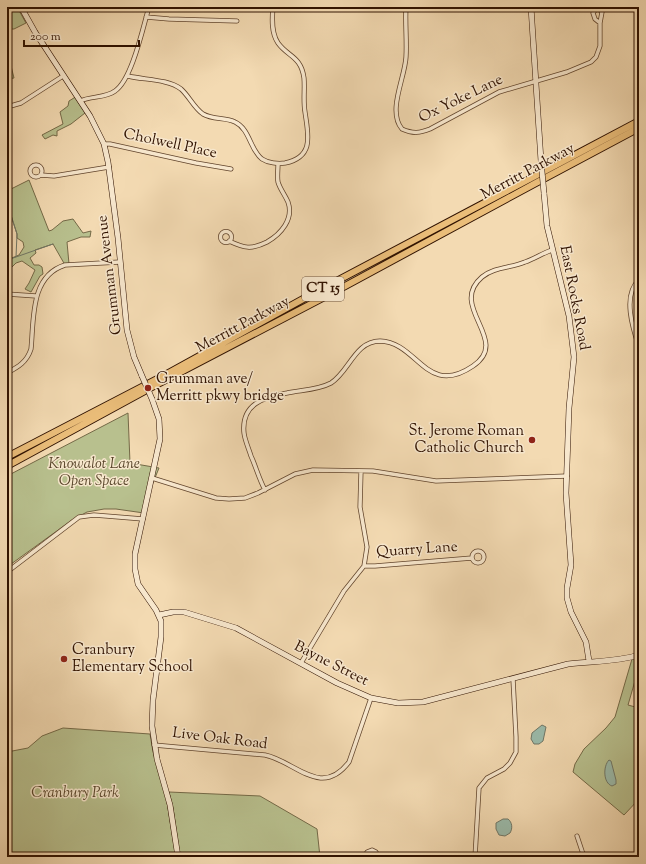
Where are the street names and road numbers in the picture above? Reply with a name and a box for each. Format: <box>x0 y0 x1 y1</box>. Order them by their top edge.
street label: Ox Yoke Lane <box>415 70 507 128</box>
street label: Cholwell Place <box>121 124 219 164</box>
street label: Merritt Parkway <box>477 138 579 206</box>
street label: Grumman Avenue <box>92 214 128 336</box>
street label: East Rocks Road <box>554 244 595 353</box>
road number: CT 15 <box>302 277 344 301</box>
street label: Merritt Parkway <box>192 291 294 359</box>
street label: Quarry Lane <box>376 537 458 563</box>
street label: Bayne Street <box>290 636 372 692</box>
street label: Live Oak Road <box>171 723 269 755</box>

